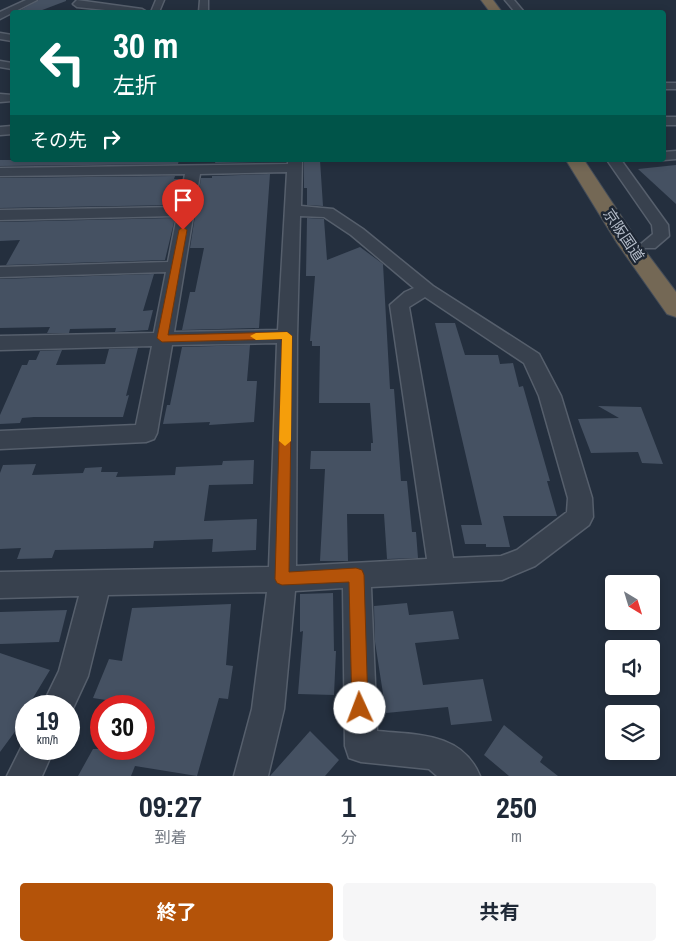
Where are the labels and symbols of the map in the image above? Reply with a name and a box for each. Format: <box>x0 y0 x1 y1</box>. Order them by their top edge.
pin <box>162 179 204 230</box>
street label: 京阪国道 <box>599 204 649 266</box>
north arrow <box>605 575 660 630</box>
position arrow <box>333 681 385 733</box>
speed limit sign: 30 <box>90 695 155 760</box>

